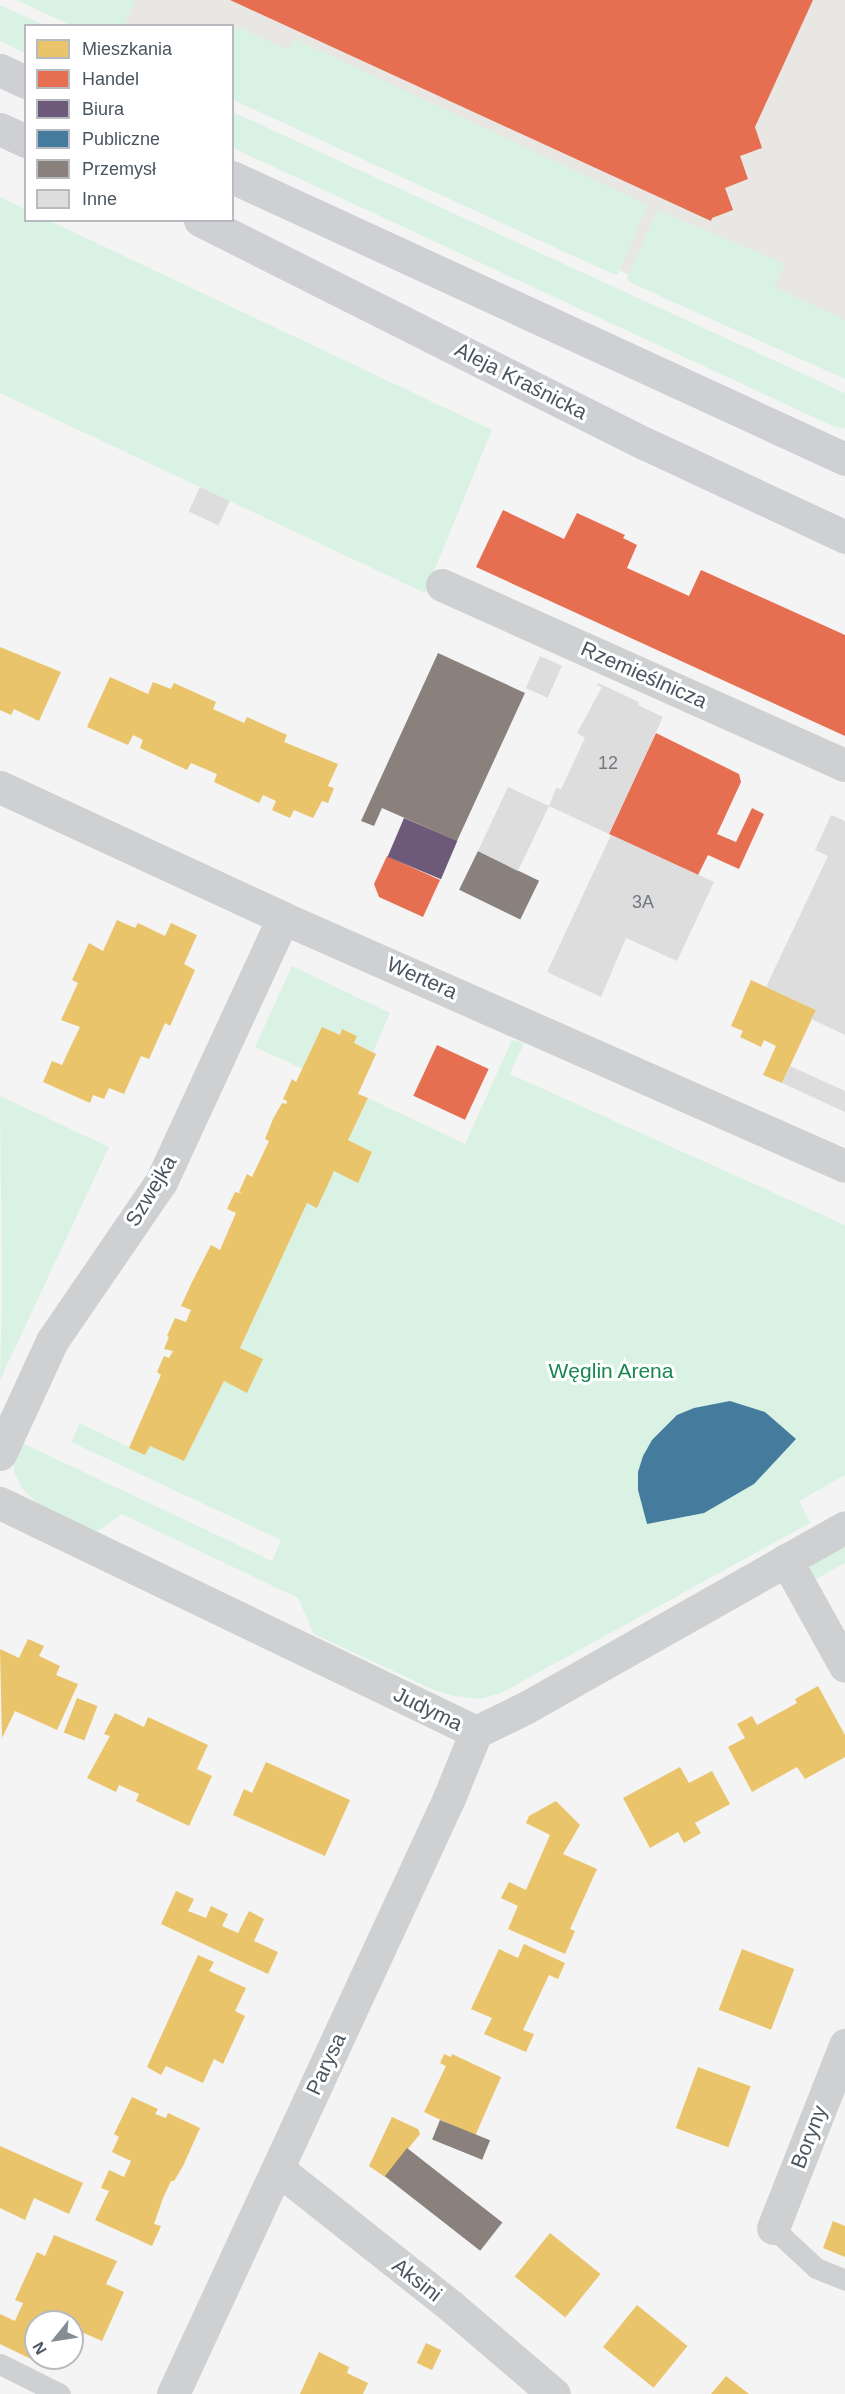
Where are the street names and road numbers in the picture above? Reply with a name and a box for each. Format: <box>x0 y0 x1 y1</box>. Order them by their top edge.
street label: Aleja Kraśnicka <box>451 337 591 425</box>
street label: Rzemieślnicza <box>577 636 711 714</box>
street label: Wertera <box>383 951 461 1005</box>
street label: Szwejka <box>120 1151 182 1231</box>
street label: Judyma <box>389 1682 467 1736</box>
street label: Parysa <box>301 2029 351 2099</box>
street label: Boryny <box>786 2102 832 2172</box>
street label: Aksini <box>387 2253 447 2307</box>

